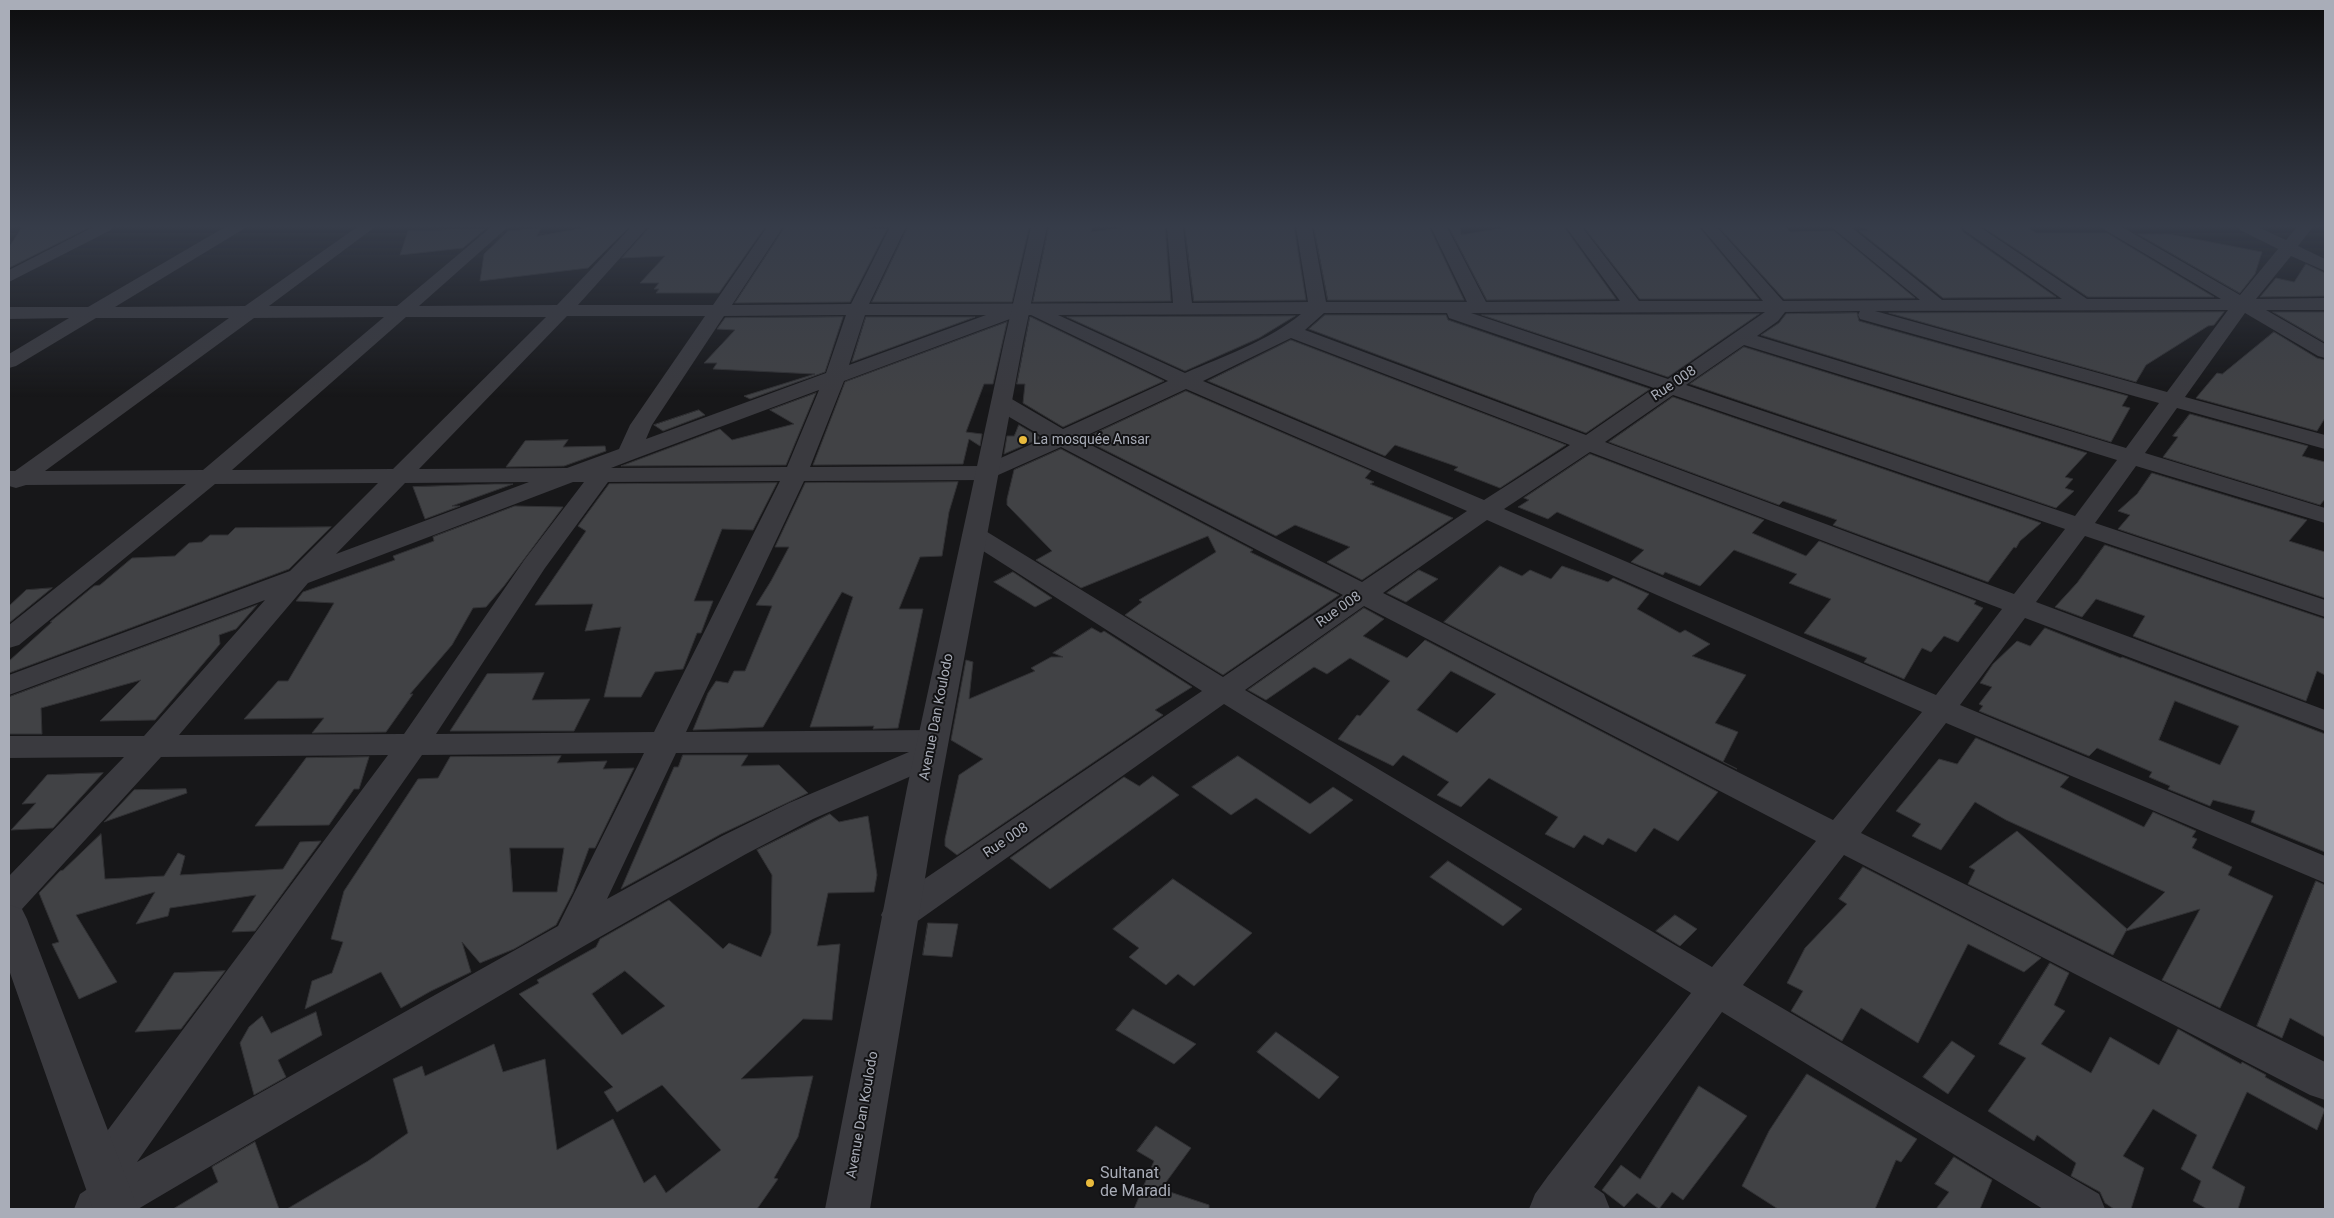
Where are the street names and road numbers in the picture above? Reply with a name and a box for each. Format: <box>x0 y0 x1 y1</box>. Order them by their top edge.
street label: Rue 008 <box>1648 363 1700 405</box>
street label: Rue 008 <box>1313 589 1365 631</box>
street label: Avenue Dan Koulodo <box>916 652 958 782</box>
street label: Rue 008 <box>980 820 1032 862</box>
street label: Avenue Dan Koulodo <box>844 1050 882 1180</box>

